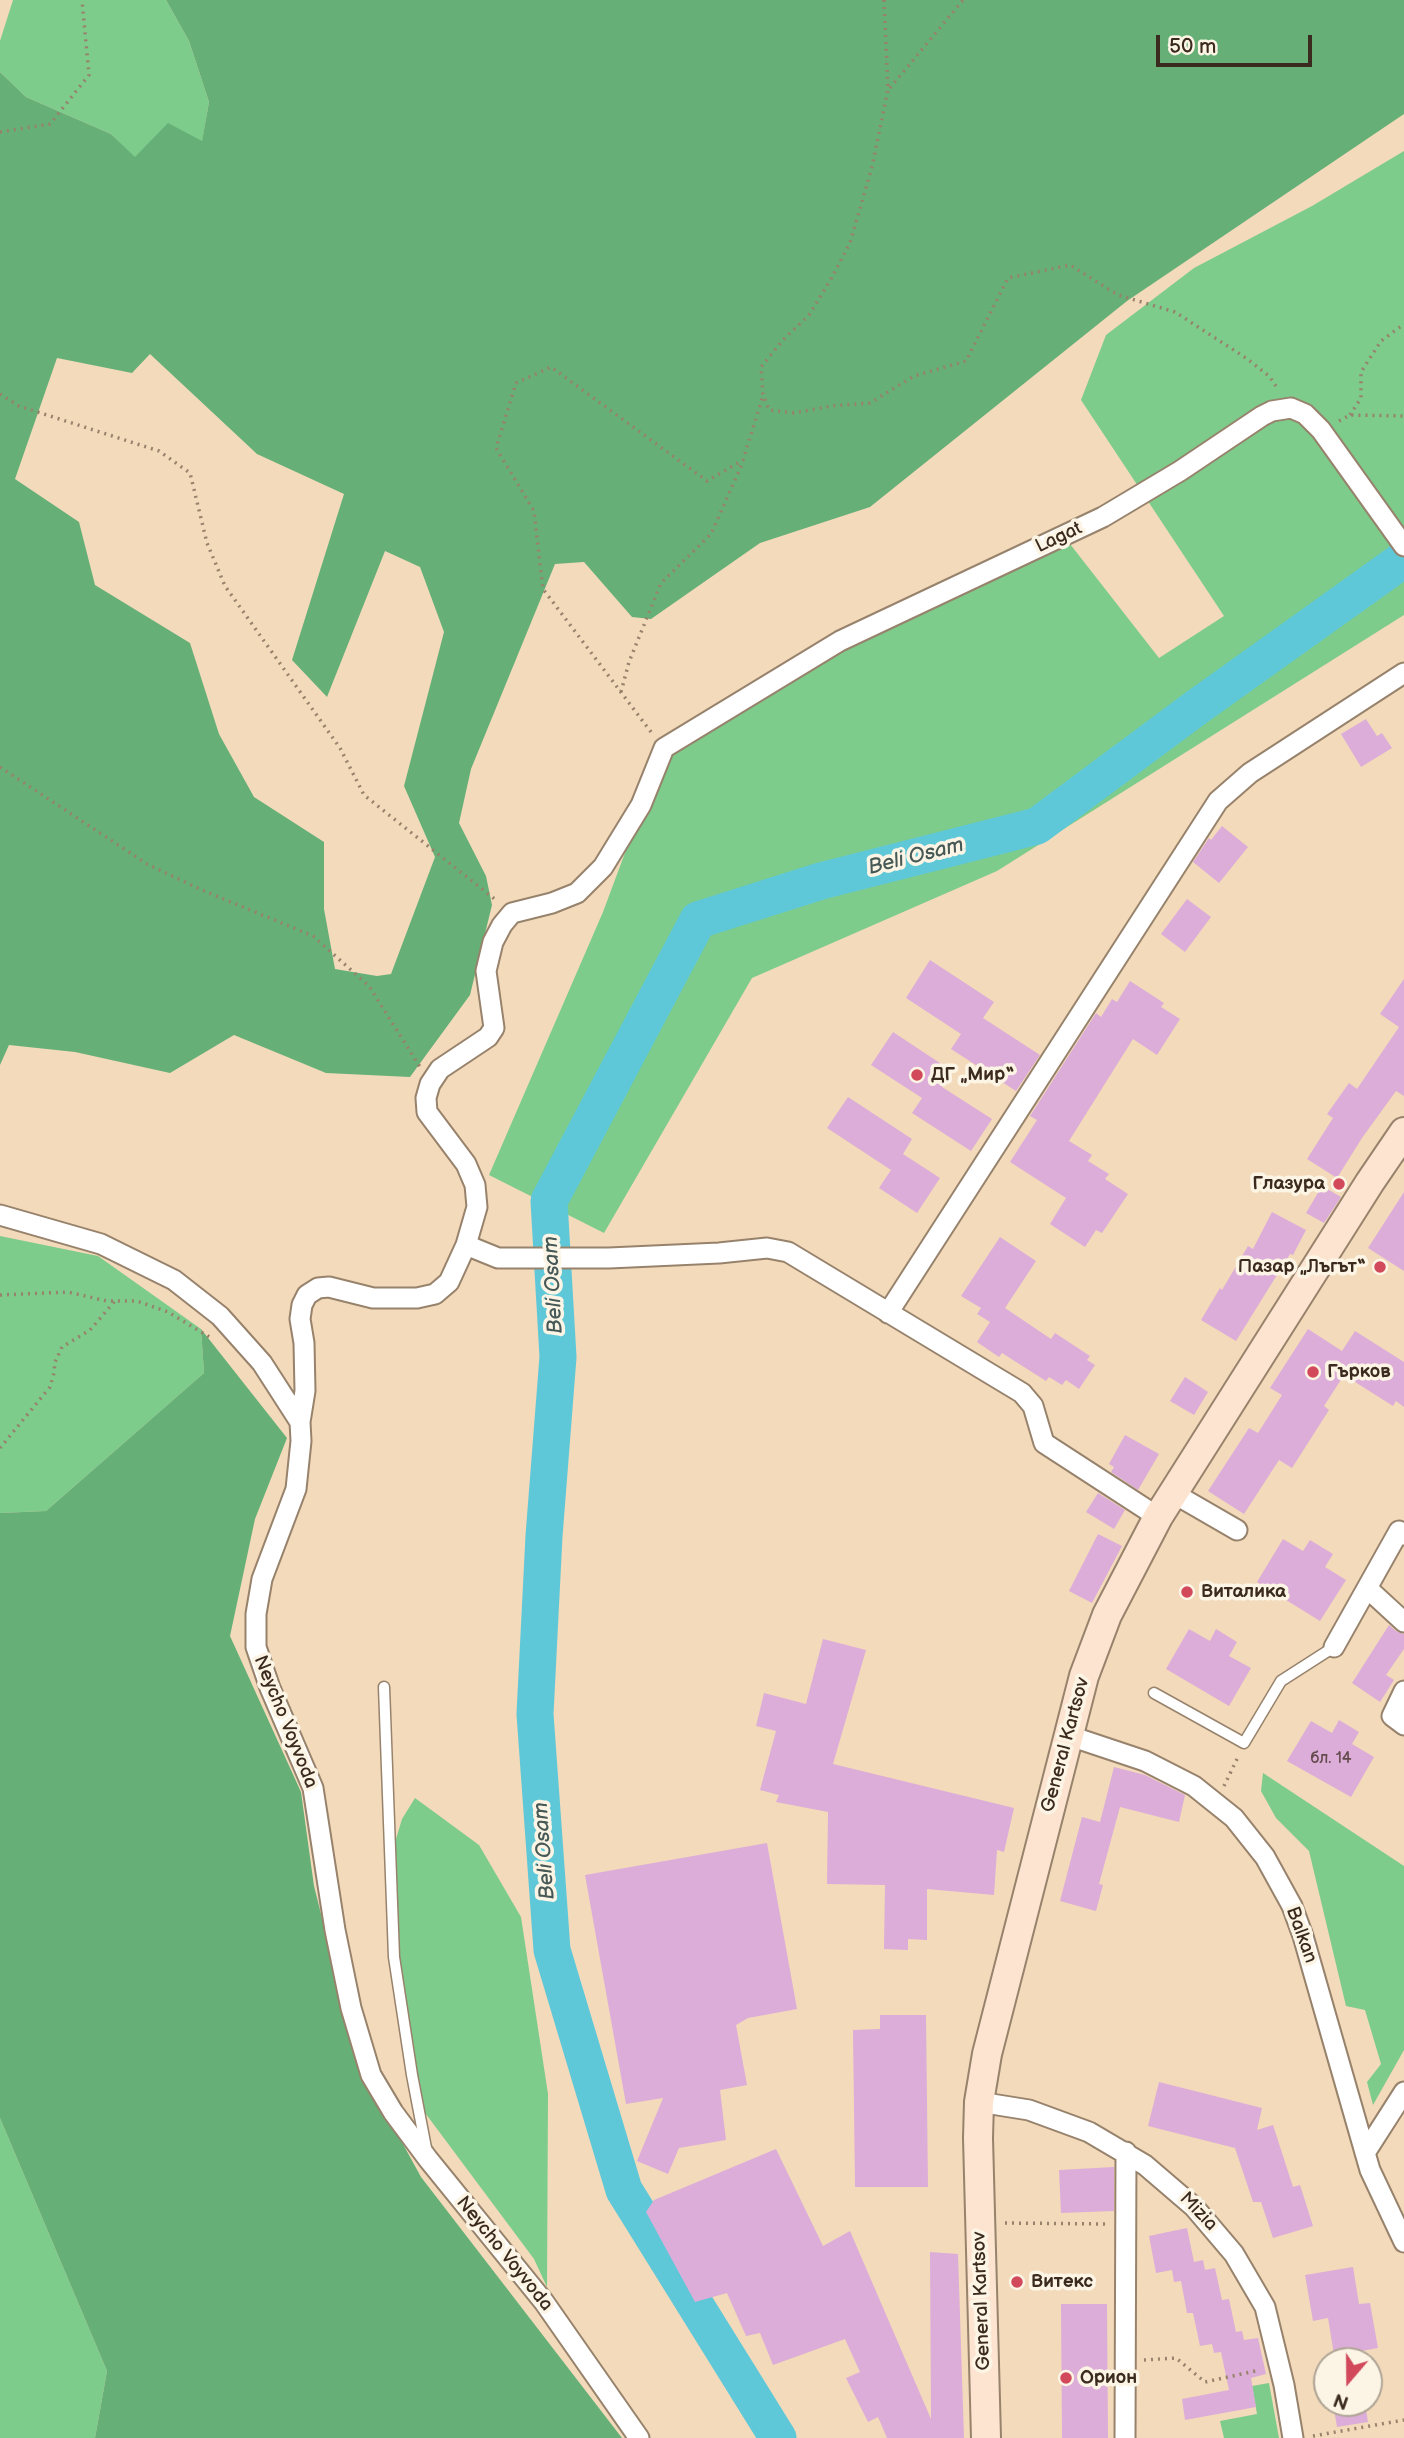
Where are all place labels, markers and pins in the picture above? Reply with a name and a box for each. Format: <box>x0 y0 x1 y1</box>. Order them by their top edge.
place label: ДГ „Мир“ <box>931 1064 1014 1086</box>
marker: ДГ „Мир“ <box>909 1067 925 1083</box>
place label: Глазура <box>1252 1173 1325 1195</box>
marker: Глазура <box>1331 1176 1347 1192</box>
place label: Пазар „Лъгът“ <box>1238 1256 1366 1278</box>
marker: Пазар „Лъгът“ <box>1372 1259 1388 1275</box>
place label: Гърков <box>1327 1361 1391 1383</box>
marker: Гърков <box>1305 1364 1321 1380</box>
place label: Виталика <box>1201 1581 1286 1603</box>
marker: Виталика <box>1179 1584 1195 1600</box>
place label: Витекс <box>1031 2271 1093 2293</box>
marker: Витекс <box>1009 2274 1025 2290</box>
place label: Орион <box>1080 2367 1137 2389</box>
marker: Орион <box>1058 2370 1074 2386</box>

